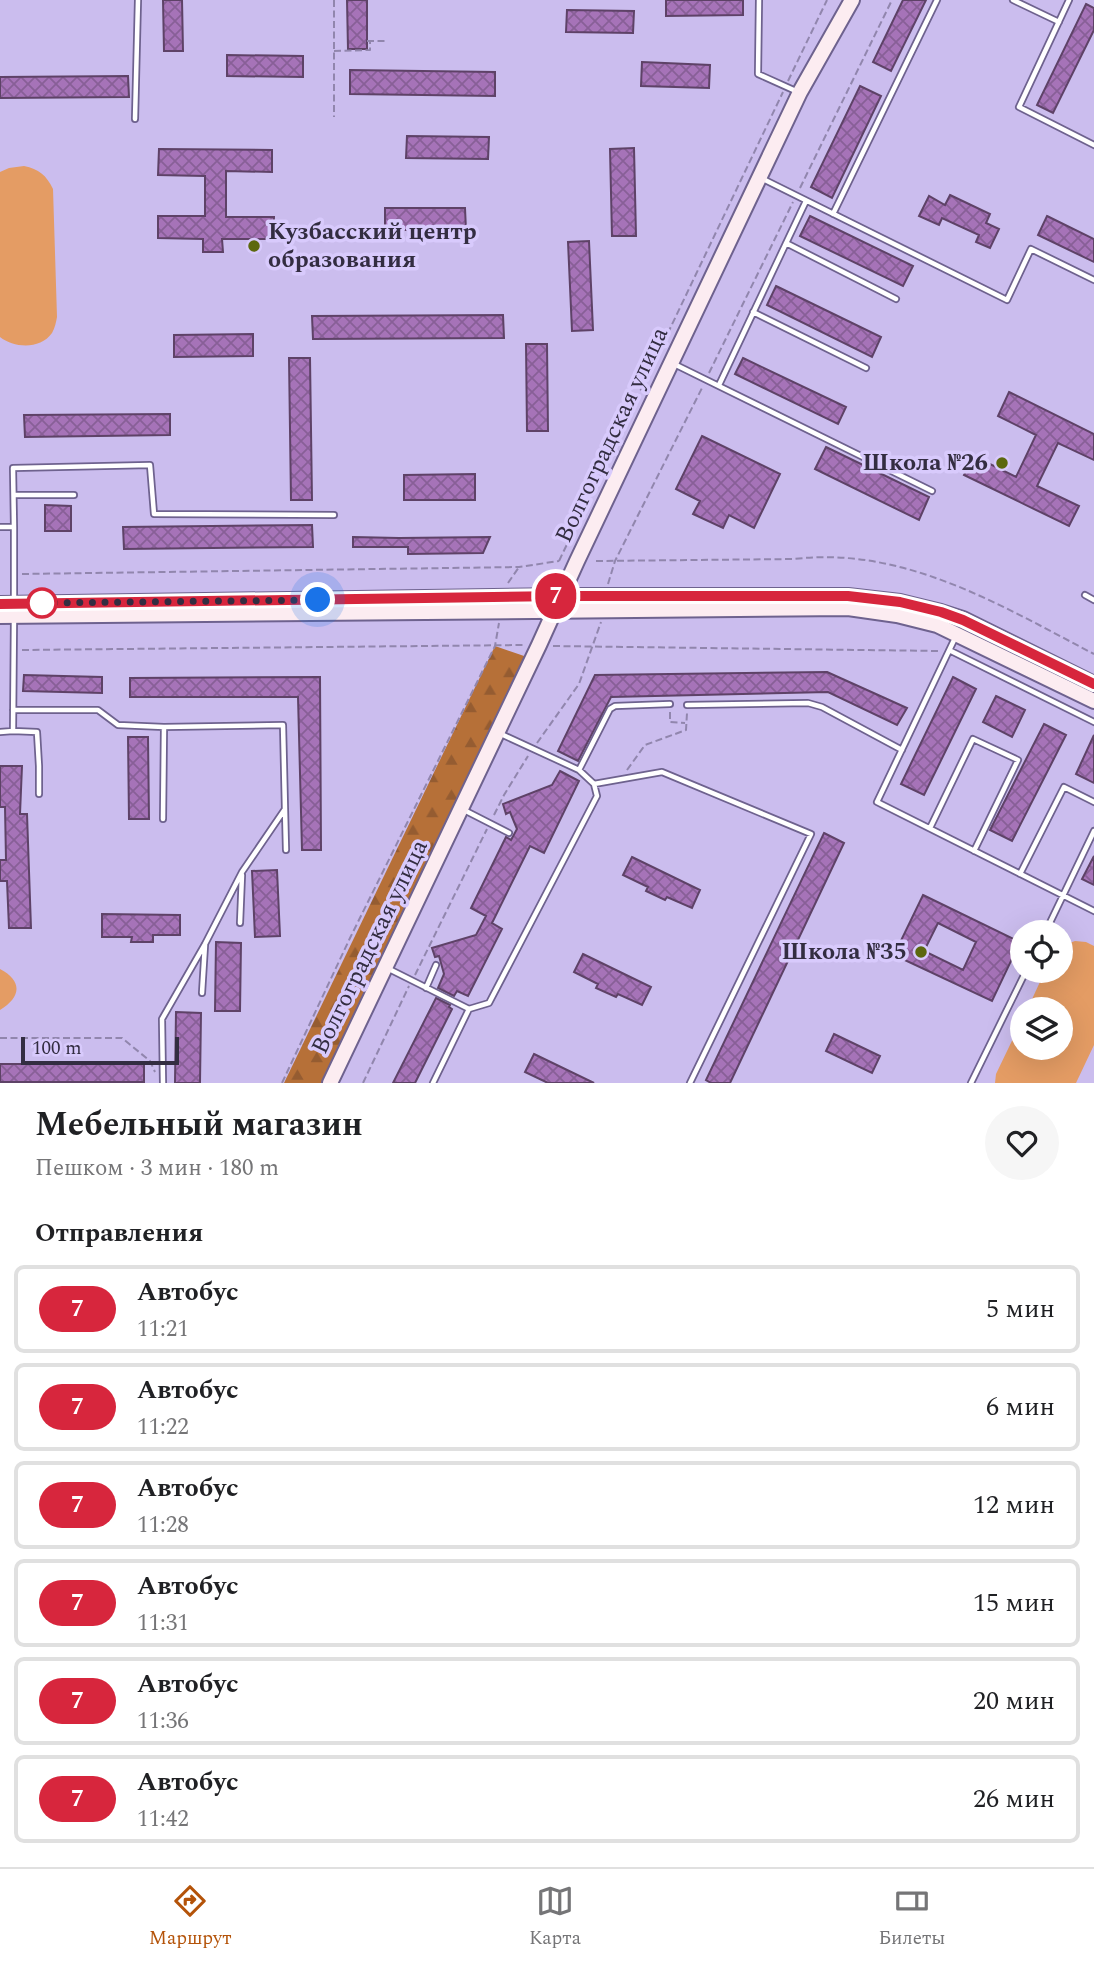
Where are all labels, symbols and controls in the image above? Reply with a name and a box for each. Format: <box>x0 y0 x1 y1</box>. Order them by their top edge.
place label: Кузбасский центр образования <box>268 214 477 278</box>
marker: Кузбасский центр образования <box>246 238 262 254</box>
street label: Волгоградская улица <box>546 321 678 549</box>
place label: Школа №26 <box>863 445 988 481</box>
marker: Школа №26 <box>994 455 1010 471</box>
line badge: 7 <box>533 573 579 619</box>
text: 7 <box>549 578 563 614</box>
your location <box>300 582 335 617</box>
unlabelled marker <box>27 588 57 618</box>
street label: Волгоградская улица <box>302 833 438 1060</box>
map controls <box>1010 920 1073 1060</box>
button: locate <box>1010 920 1073 983</box>
place label: Школа №35 <box>782 934 907 970</box>
marker: Школа №35 <box>913 944 929 960</box>
button: layers <box>1010 997 1073 1060</box>
scale bar <box>21 1034 178 1066</box>
text: 100 m <box>32 1034 82 1063</box>
text: Мебельный магазин <box>35 1100 363 1150</box>
button: heart <box>985 1106 1059 1180</box>
text: Пешком · 3 мин · 180 m <box>35 1151 279 1186</box>
text: Отправления <box>35 1213 203 1253</box>
text: Автобус <box>137 1272 239 1312</box>
text: 5 мин <box>986 1289 1055 1329</box>
text: 7 <box>71 1291 84 1327</box>
text: 11:21 <box>137 1312 189 1347</box>
text: Автобус <box>137 1370 239 1410</box>
text: 6 мин <box>986 1387 1055 1427</box>
text: 7 <box>71 1389 84 1425</box>
text: 11:22 <box>137 1410 189 1445</box>
text: Автобус <box>137 1468 239 1508</box>
text: 12 мин <box>973 1485 1055 1525</box>
text: 7 <box>71 1487 84 1523</box>
text: 11:28 <box>137 1508 189 1543</box>
text: Автобус <box>137 1566 239 1606</box>
text: 15 мин <box>973 1583 1055 1623</box>
text: 7 <box>71 1585 84 1621</box>
text: 11:31 <box>137 1606 189 1641</box>
text: Автобус <box>137 1664 239 1704</box>
text: 20 мин <box>973 1681 1055 1721</box>
text: 7 <box>71 1683 84 1719</box>
text: 11:36 <box>137 1704 189 1739</box>
text: Автобус <box>137 1762 239 1802</box>
text: 26 мин <box>973 1779 1055 1819</box>
text: 7 <box>71 1781 84 1817</box>
text: 11:42 <box>137 1802 189 1837</box>
tab: Маршрут <box>149 1882 231 1953</box>
tab: Карта <box>529 1882 581 1953</box>
tab: Билеты <box>878 1882 945 1953</box>

